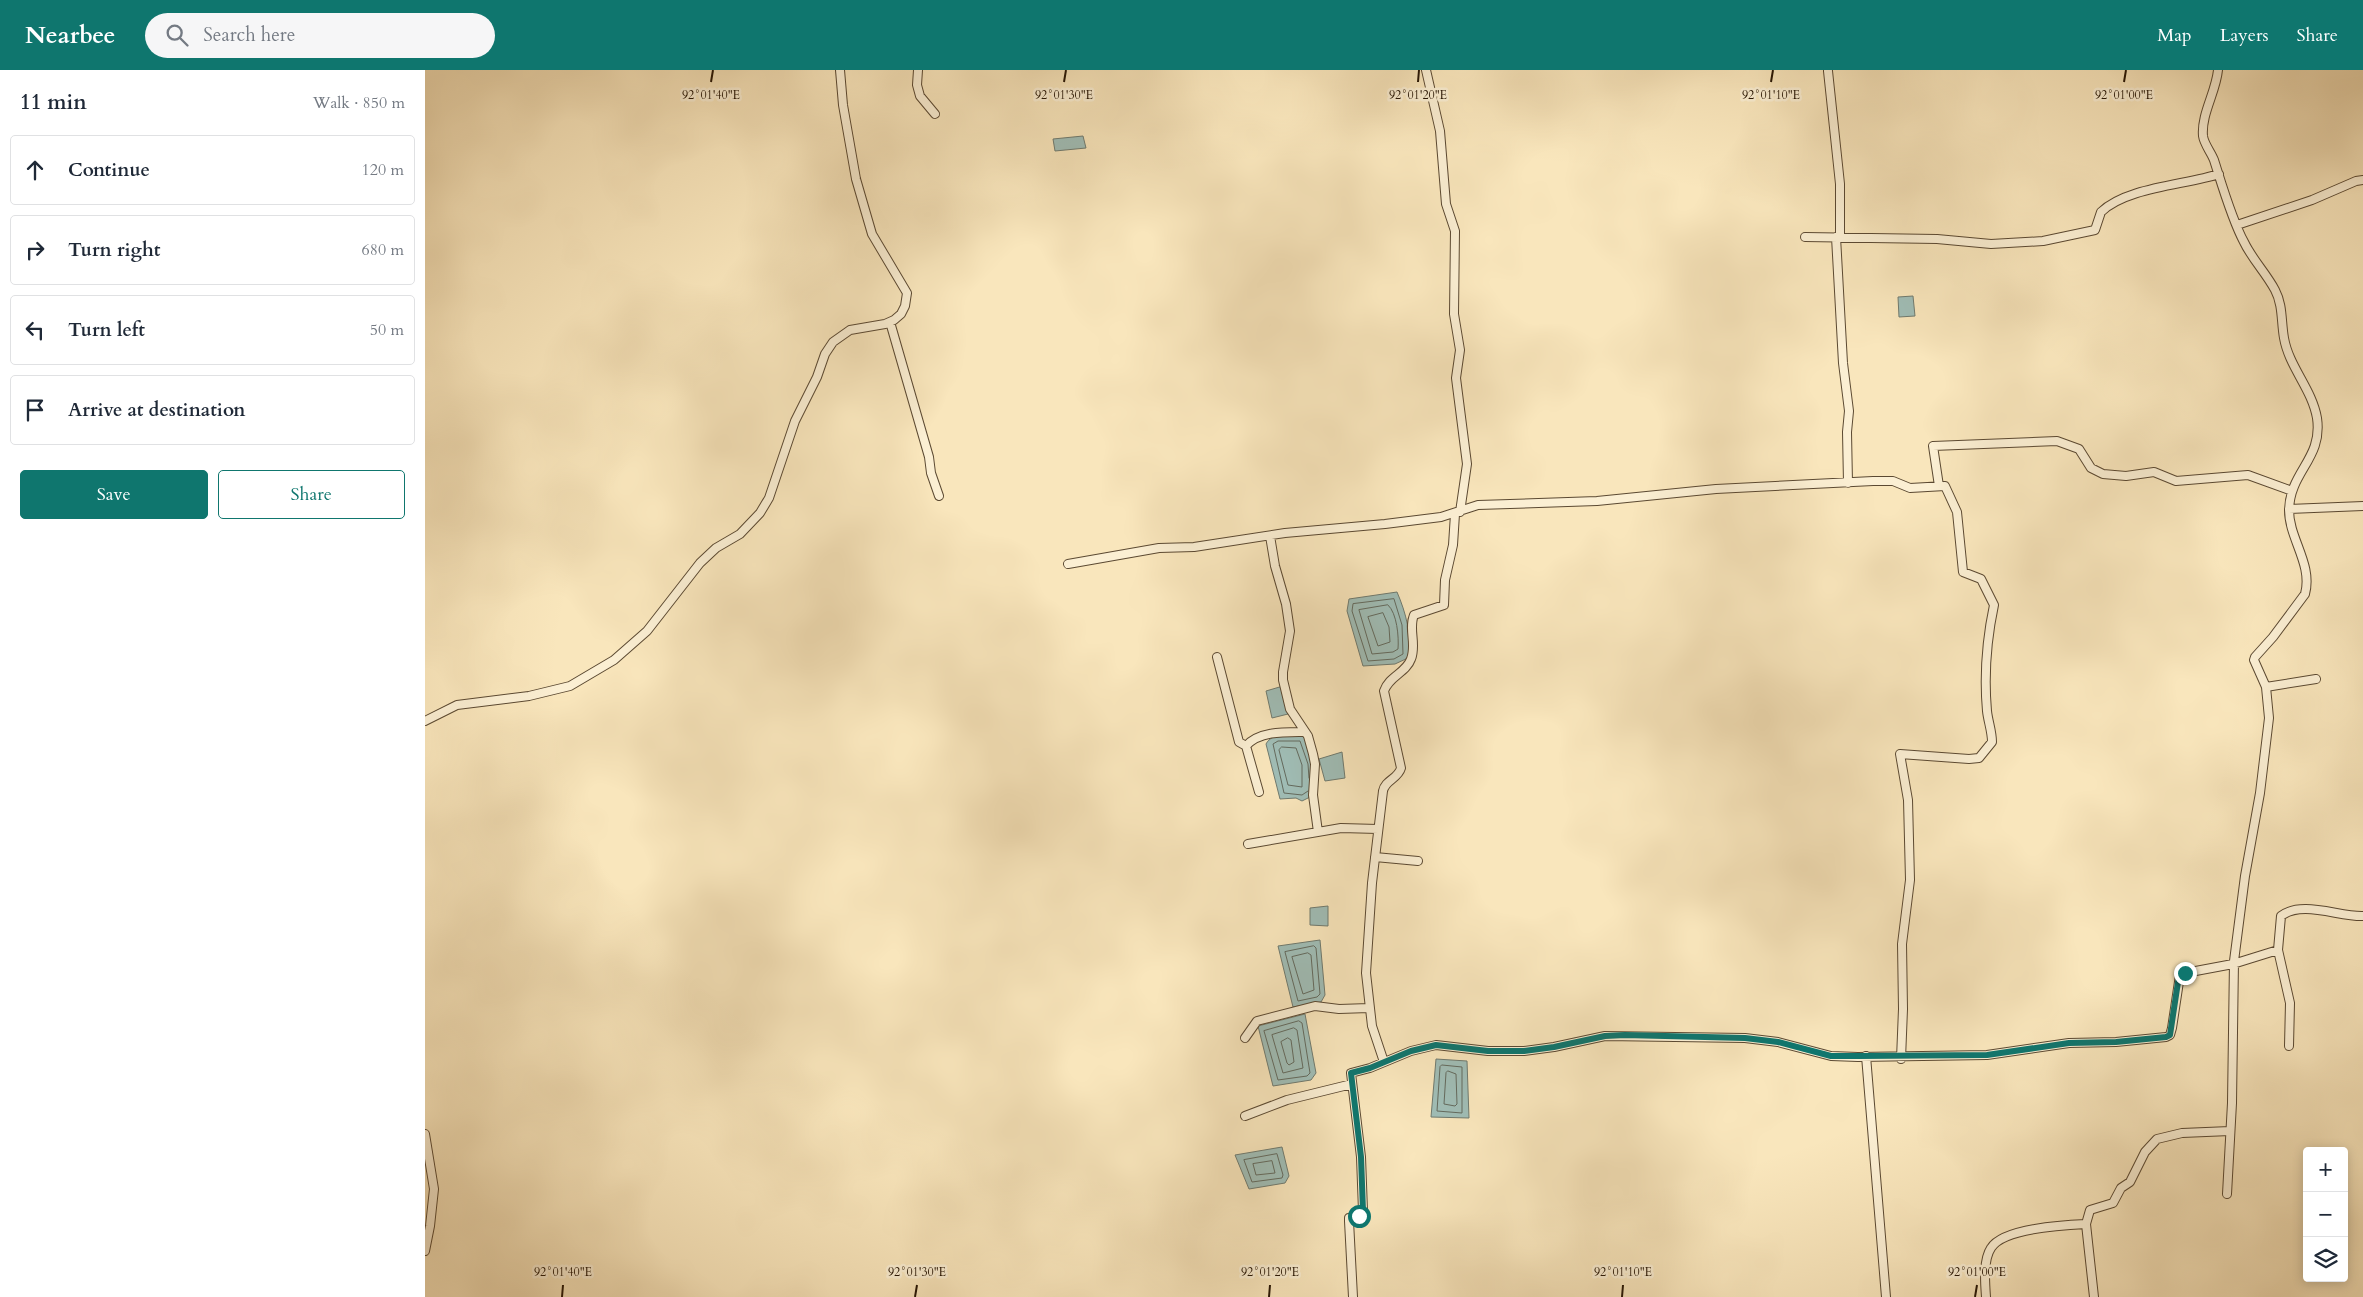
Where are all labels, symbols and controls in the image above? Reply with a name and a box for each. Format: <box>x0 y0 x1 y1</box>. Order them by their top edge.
search box <box>145 13 495 58</box>
text: Nearbee <box>25 19 115 52</box>
icon: search <box>163 21 191 49</box>
text: Search here <box>203 22 295 48</box>
text: Map <box>2157 23 2192 48</box>
text: Layers <box>2220 23 2269 48</box>
text: Share <box>2297 23 2338 48</box>
text: 92°01'40"E <box>682 87 740 103</box>
text: 92°01'30"E <box>1035 87 1093 103</box>
text: 92°01'20"E <box>1389 87 1447 103</box>
text: 92°01'10"E <box>1742 87 1800 103</box>
text: 92°01'00"E <box>2095 87 2153 103</box>
text: 11 min <box>20 88 87 117</box>
text: Walk · 850 m <box>313 92 405 114</box>
icon: ahead <box>21 156 49 184</box>
text: Continue <box>68 157 150 183</box>
text: 120 m <box>362 159 404 181</box>
icon: right <box>21 236 49 264</box>
text: Turn right <box>68 237 160 263</box>
text: 680 m <box>362 239 404 261</box>
icon: left <box>21 316 49 344</box>
text: Turn left <box>68 317 145 343</box>
text: 50 m <box>370 319 404 341</box>
icon: arrive <box>21 396 49 424</box>
text: Arrive at destination <box>68 397 245 423</box>
button: Save <box>20 470 208 519</box>
button: Share <box>218 470 405 519</box>
route end <box>2174 962 2197 985</box>
map controls <box>2303 1147 2348 1282</box>
button: + <box>2303 1147 2348 1192</box>
button: − <box>2303 1192 2348 1237</box>
route start <box>1348 1205 1371 1228</box>
button: layers <box>2303 1237 2348 1282</box>
text: 92°01'40"E <box>534 1264 592 1280</box>
text: 92°01'30"E <box>888 1264 946 1280</box>
text: 92°01'20"E <box>1241 1264 1299 1280</box>
text: 92°01'10"E <box>1594 1264 1652 1280</box>
text: 92°01'00"E <box>1948 1264 2006 1280</box>

